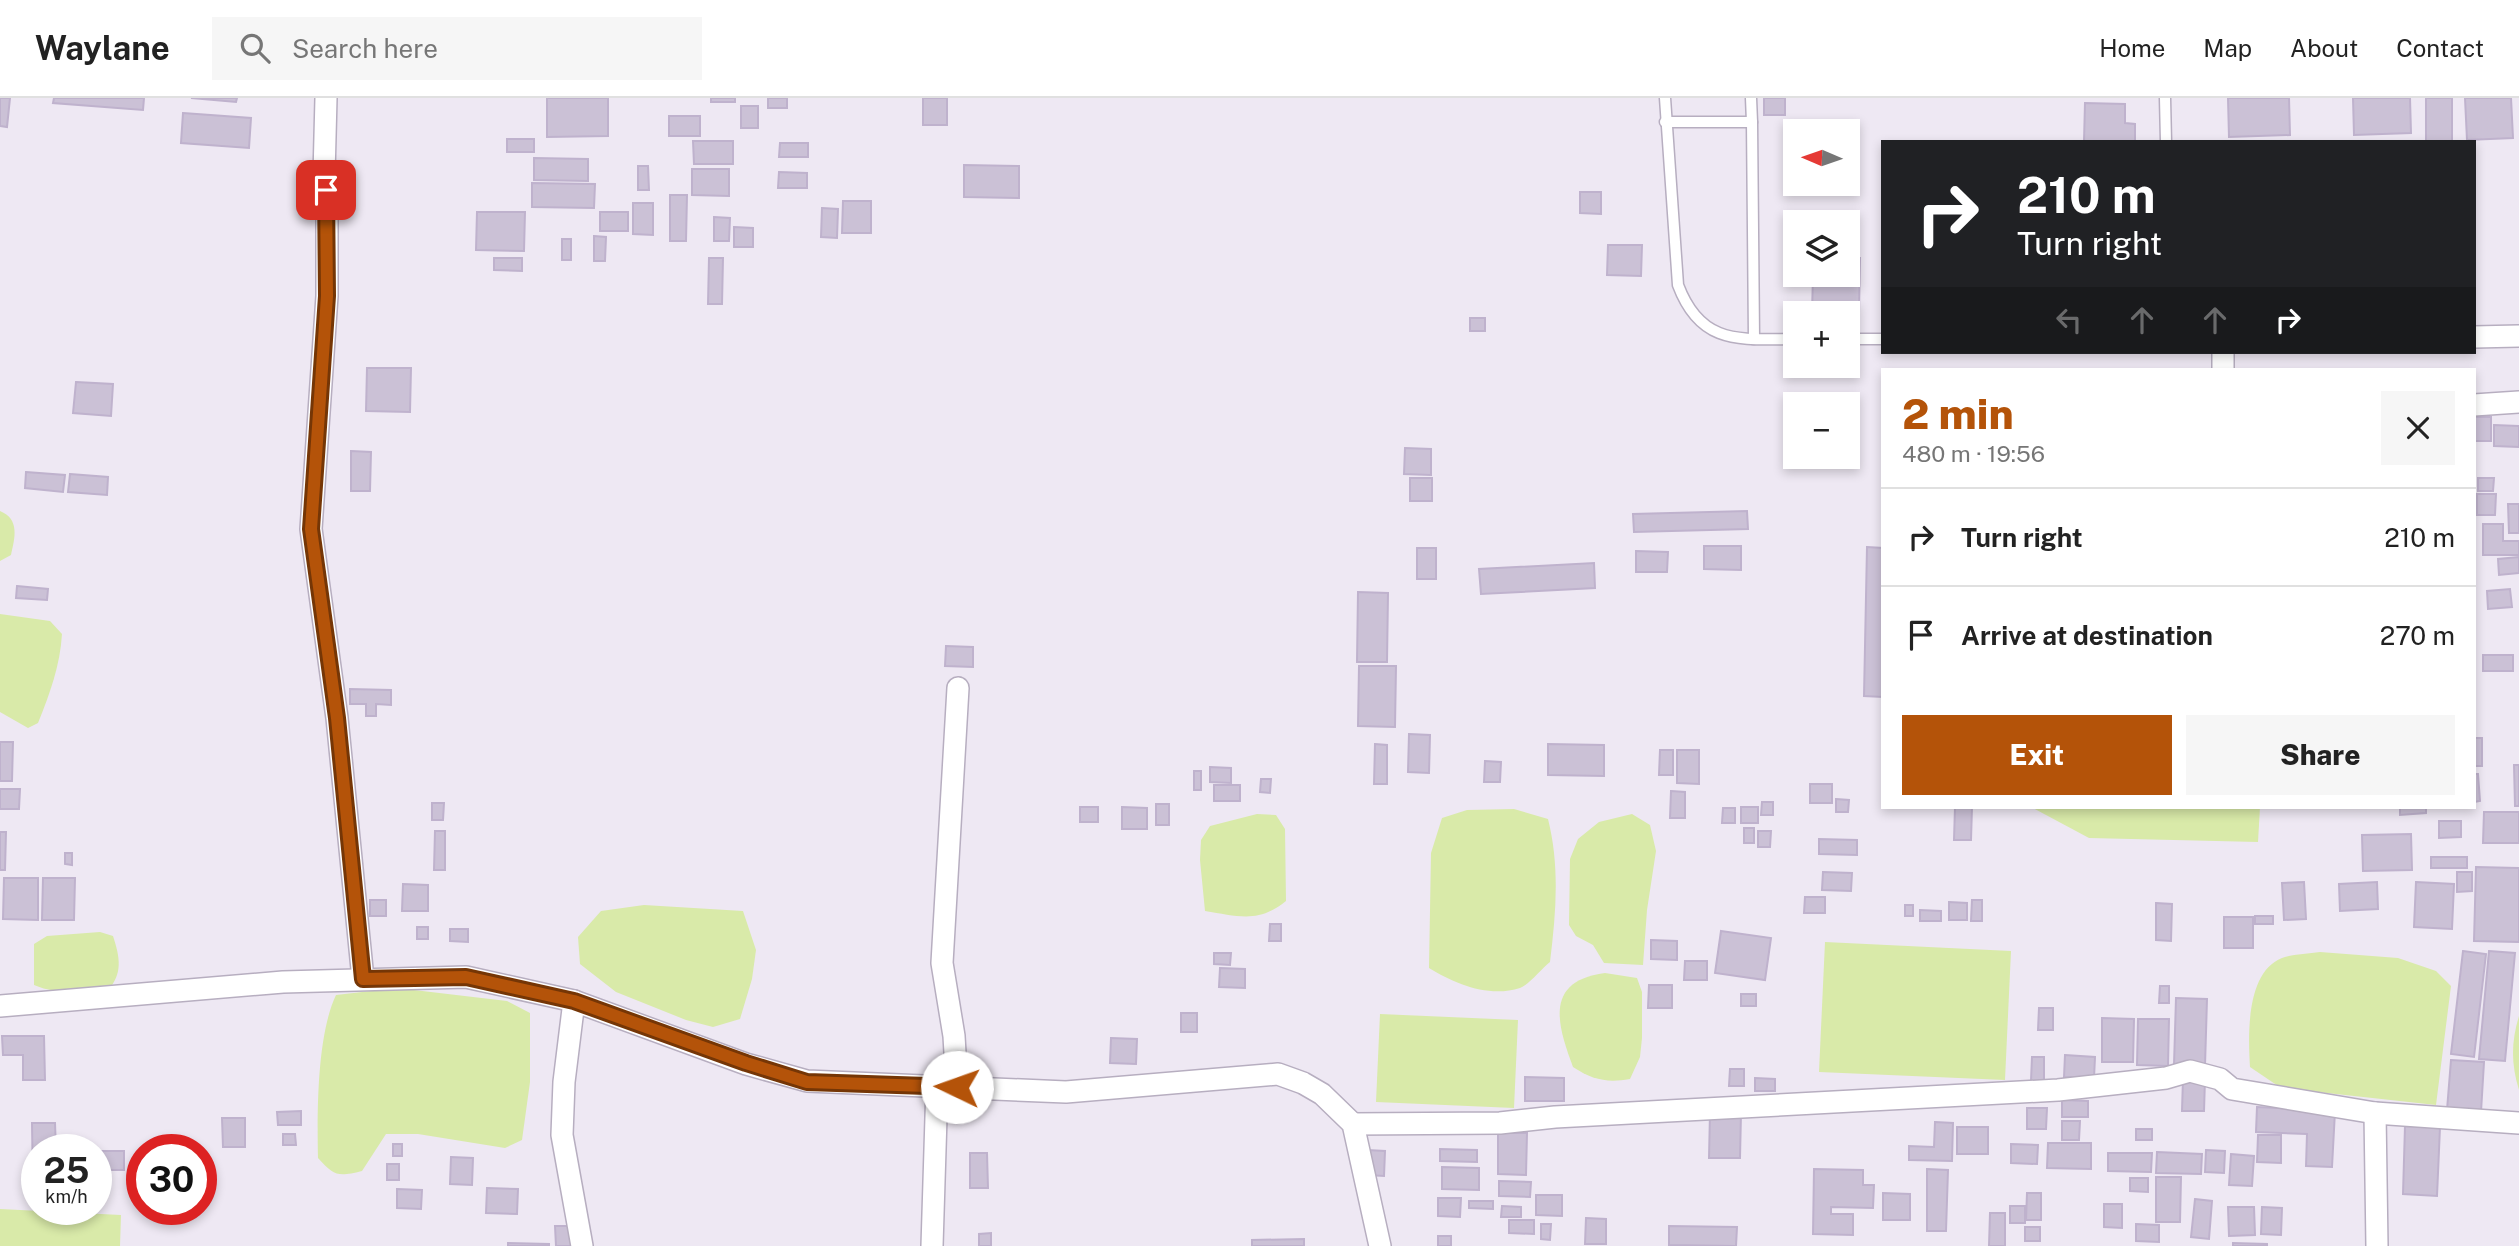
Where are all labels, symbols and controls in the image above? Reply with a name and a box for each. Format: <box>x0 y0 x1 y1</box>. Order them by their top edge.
search box <box>212 17 702 80</box>
text: Waylane <box>35 29 170 67</box>
icon: search <box>236 29 274 67</box>
text: Search here <box>292 33 438 64</box>
text: Home <box>2099 34 2165 62</box>
text: Map <box>2203 34 2252 62</box>
text: About <box>2290 34 2358 62</box>
text: Contact <box>2396 34 2484 62</box>
north arrow <box>1783 119 1860 196</box>
map controls <box>1783 119 1860 469</box>
pin <box>296 160 356 220</box>
text: 210 m <box>2017 166 2156 224</box>
icon: right <box>1902 168 1993 259</box>
icon: arrive <box>307 171 345 209</box>
button: layers <box>1783 210 1860 287</box>
text: Turn right <box>2017 225 2162 262</box>
button: + <box>1783 301 1860 378</box>
icon: left <box>2050 301 2088 339</box>
icon: ahead <box>2123 301 2161 339</box>
icon: ahead <box>2196 301 2234 339</box>
icon: right <box>2269 301 2307 339</box>
text: 2 min <box>1902 389 2014 438</box>
button: close <box>2381 391 2455 465</box>
button: − <box>1783 392 1860 469</box>
text: 480 m · 19:56 <box>1902 440 2045 467</box>
icon: right <box>1902 518 1940 556</box>
text: Turn right <box>1961 522 2083 553</box>
text: 210 m <box>2384 522 2455 553</box>
icon: arrive <box>1902 616 1940 654</box>
text: Arrive at destination <box>1961 620 2213 651</box>
text: 270 m <box>2380 620 2455 651</box>
button: Exit <box>1902 715 2172 795</box>
button: Share <box>2186 715 2455 795</box>
position arrow <box>920 1050 994 1124</box>
speed limit sign: 30 <box>126 1134 217 1225</box>
text: 25 <box>44 1150 89 1191</box>
text: km/h <box>45 1186 88 1207</box>

